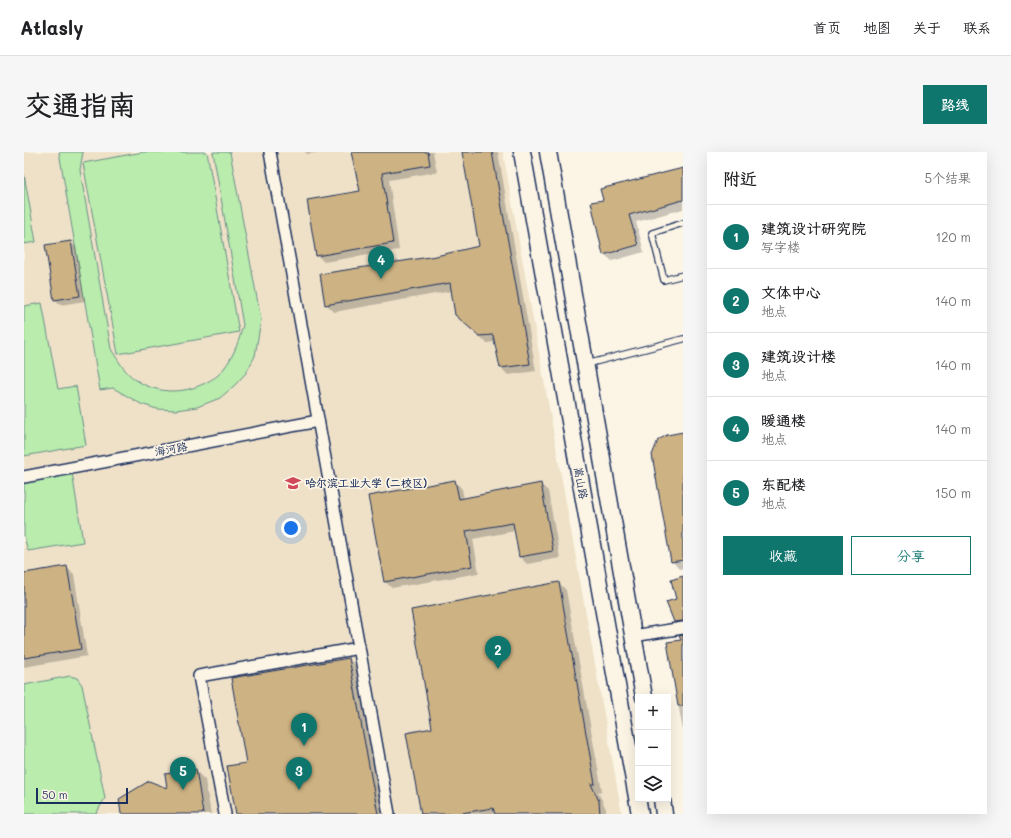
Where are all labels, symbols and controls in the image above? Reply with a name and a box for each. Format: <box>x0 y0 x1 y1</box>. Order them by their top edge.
text: Atlasly <box>20 15 83 40</box>
text: 首页 <box>813 18 841 37</box>
text: 地图 <box>863 18 891 37</box>
text: 关于 <box>913 18 941 37</box>
text: 联系 <box>963 18 991 37</box>
button: 路线 <box>923 85 987 124</box>
text: 交通指南 <box>24 86 136 122</box>
text: 附近 <box>723 167 757 189</box>
text: 5个结果 <box>924 169 971 186</box>
text: 建筑设计研究院 <box>761 218 866 238</box>
text: 1 <box>733 228 739 245</box>
text: 120 m <box>935 228 971 245</box>
text: 写字楼 <box>761 238 800 255</box>
pin: 4 <box>368 246 394 279</box>
text: 文体中心 <box>761 282 821 302</box>
text: 2 <box>732 292 740 309</box>
text: 140 m <box>935 292 971 309</box>
text: 地点 <box>761 302 787 319</box>
text: 建筑设计楼 <box>761 346 836 366</box>
text: 3 <box>732 356 740 373</box>
text: 140 m <box>935 356 971 373</box>
text: 地点 <box>761 366 787 383</box>
text: 暖通楼 <box>761 410 806 430</box>
text: 4 <box>732 420 740 437</box>
text: 140 m <box>935 420 971 437</box>
text: 地点 <box>761 430 787 447</box>
street label: 海河路 <box>153 438 189 459</box>
street label: 嵩山路 <box>571 465 592 500</box>
school or university icon: 哈尔滨工业大学 (二校区) <box>284 474 302 492</box>
text: 东配楼 <box>761 474 806 494</box>
place label: 哈尔滨工业大学 (二校区) <box>305 475 427 490</box>
text: 5 <box>732 484 740 501</box>
text: 150 m <box>935 484 971 501</box>
text: 地点 <box>761 494 787 511</box>
your location <box>281 518 301 538</box>
button: 收藏 <box>723 536 843 575</box>
button: 分享 <box>851 536 971 575</box>
pin: 2 <box>485 636 511 669</box>
map controls <box>635 694 671 802</box>
button: + <box>635 694 671 730</box>
pin: 1 <box>291 713 317 746</box>
button: − <box>635 730 671 766</box>
pin: 5 <box>170 757 196 790</box>
pin: 3 <box>286 757 312 790</box>
button: layers <box>635 766 671 802</box>
scale bar <box>36 786 128 805</box>
text: 50 m <box>42 787 68 802</box>

